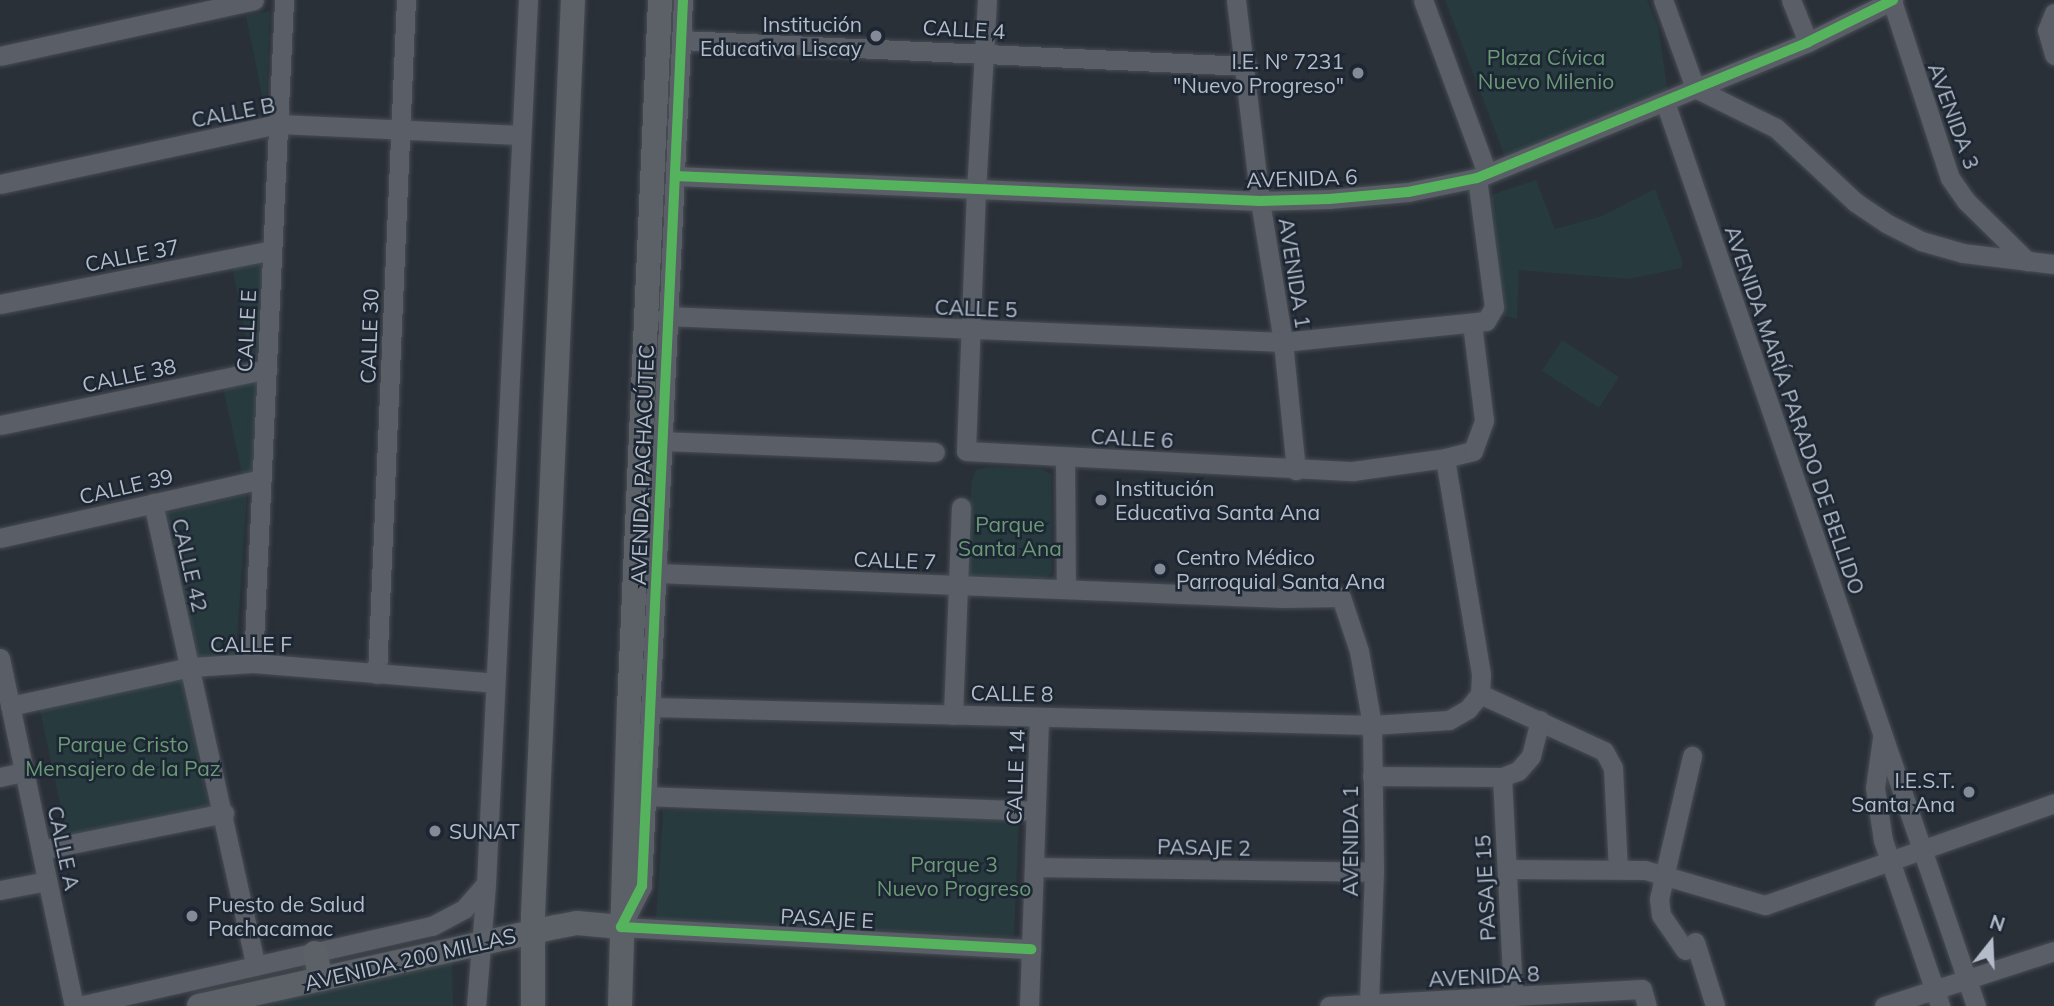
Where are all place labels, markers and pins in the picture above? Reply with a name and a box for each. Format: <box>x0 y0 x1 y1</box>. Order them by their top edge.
place label: Institución Educativa Liscay <box>700 11 862 61</box>
marker: Institución Educativa Liscay <box>868 28 884 44</box>
place label: I.E. N° 7231 "Nuevo Progreso" <box>1173 48 1344 98</box>
marker: I.E. N° 7231 "Nuevo Progreso" <box>1350 65 1366 81</box>
place label: Institución Educativa Santa Ana <box>1115 475 1320 525</box>
marker: Institución Educativa Santa Ana <box>1093 492 1109 508</box>
place label: Centro Médico Parroquial Santa Ana <box>1176 544 1385 594</box>
marker: Centro Médico Parroquial Santa Ana <box>1150 559 1170 579</box>
place label: I.E.S.T. Santa Ana <box>1851 767 1955 817</box>
marker: I.E.S.T. Santa Ana <box>1961 784 1977 800</box>
place label: SUNAT <box>449 818 520 844</box>
marker: SUNAT <box>427 823 443 839</box>
place label: Puesto de Salud Pachacamac <box>208 891 365 941</box>
marker: Puesto de Salud Pachacamac <box>182 906 202 926</box>

